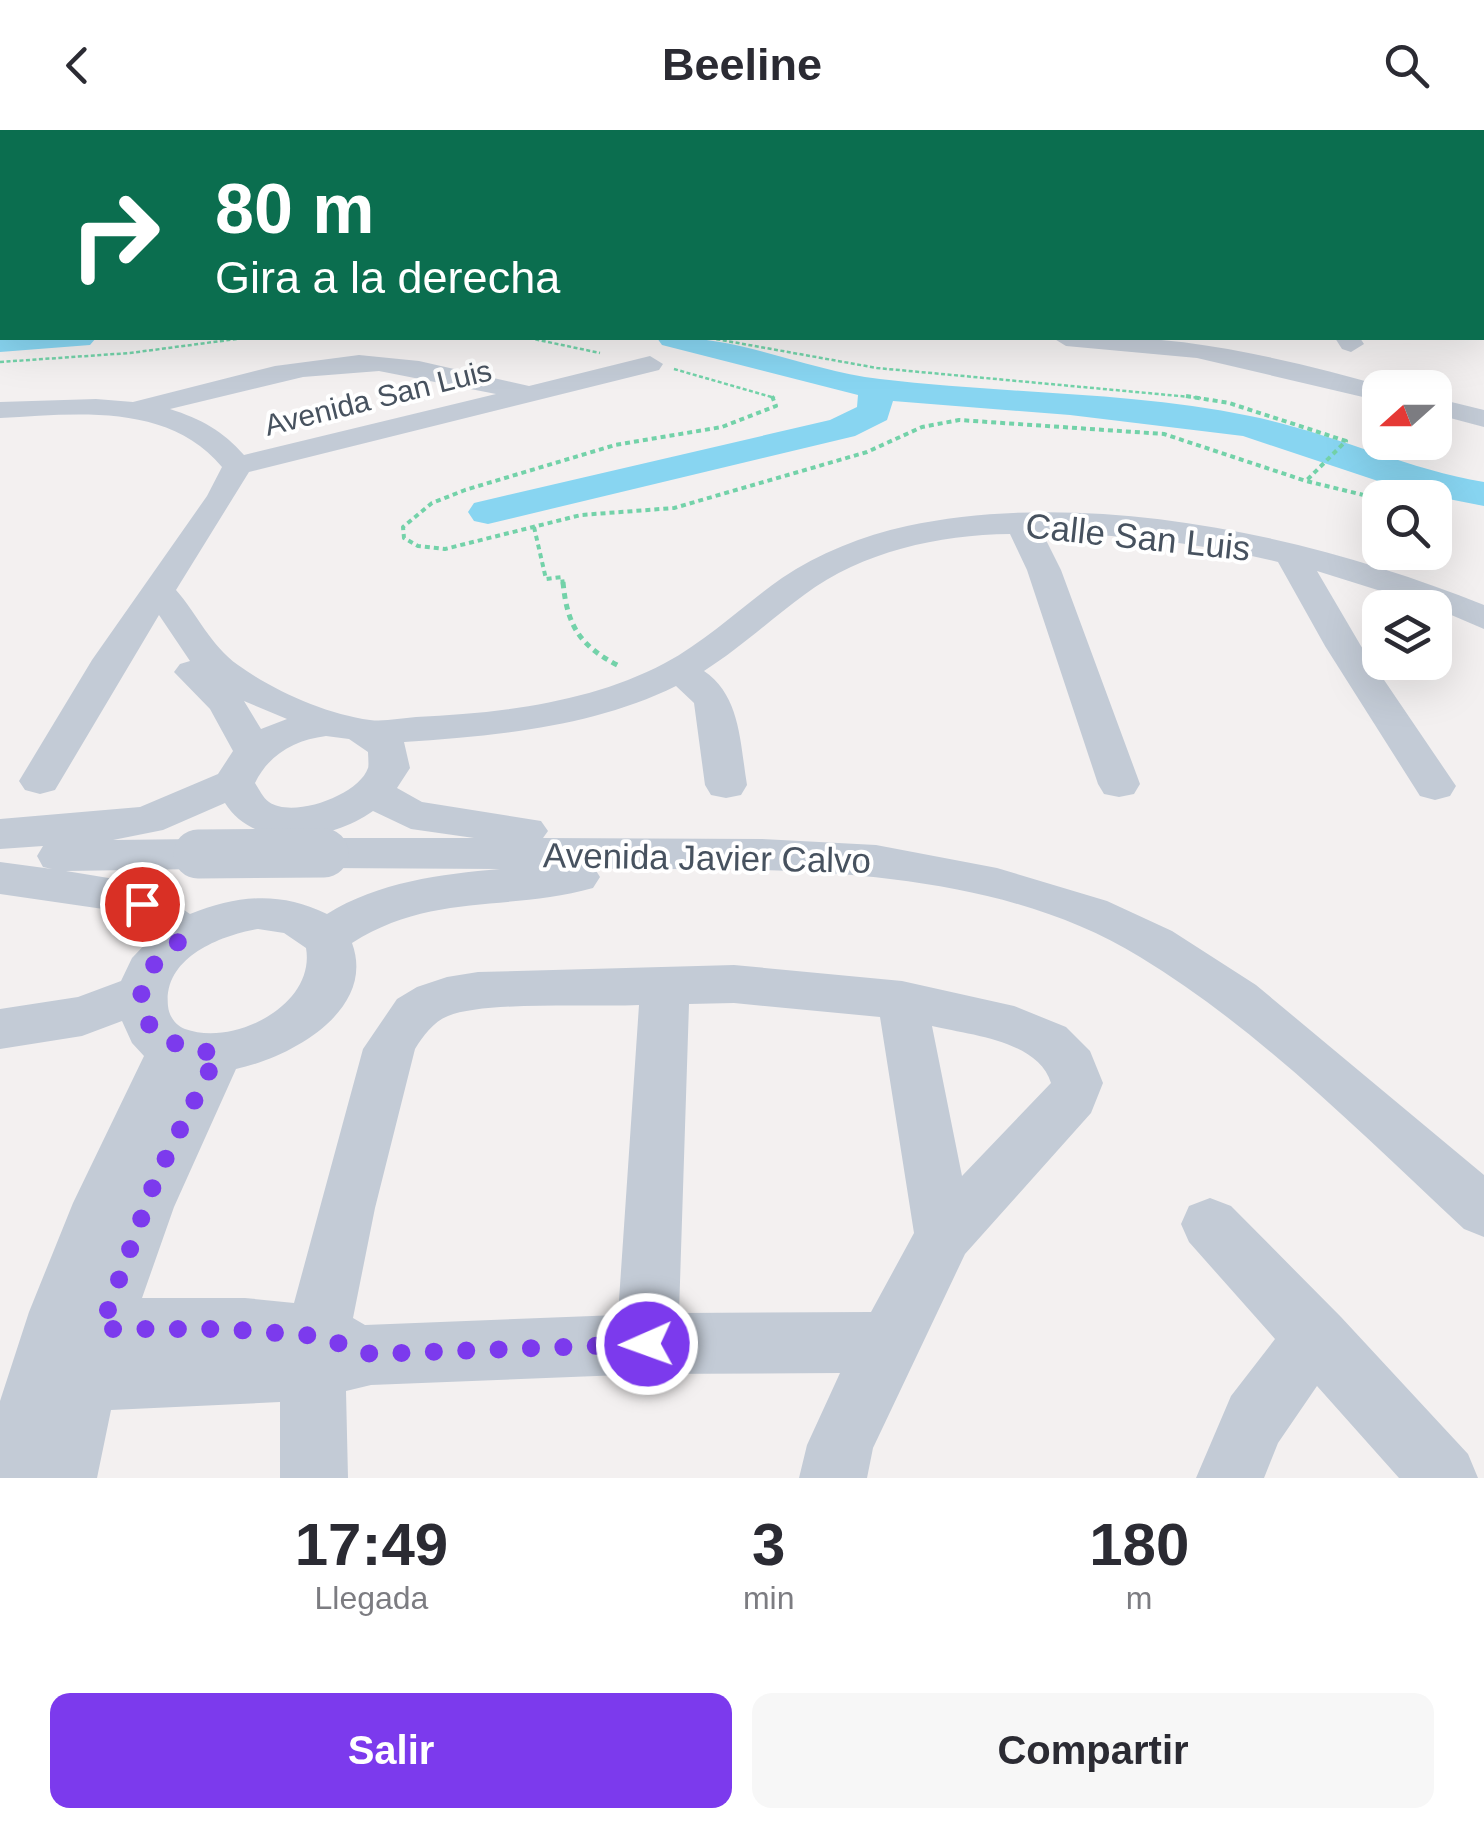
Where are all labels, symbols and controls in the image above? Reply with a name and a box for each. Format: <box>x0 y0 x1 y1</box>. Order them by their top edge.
icon: back <box>50 38 105 93</box>
icon: search <box>1379 38 1434 93</box>
text: Beeline <box>662 39 822 90</box>
icon: right <box>50 170 180 300</box>
text: 80 m <box>215 170 375 248</box>
text: Gira a la derecha <box>215 252 560 303</box>
street label: Avenida San Luis <box>261 353 495 442</box>
north arrow <box>1362 370 1452 460</box>
map controls <box>1362 370 1452 680</box>
button: search <box>1362 480 1452 570</box>
street label: Calle San Luis <box>1024 505 1252 568</box>
button: layers <box>1362 590 1452 680</box>
street label: Avenida Javier Calvo <box>543 835 871 880</box>
pin <box>100 862 185 947</box>
icon: arrive <box>115 877 170 932</box>
position arrow <box>595 1292 699 1396</box>
text: 17:49 <box>295 1511 448 1578</box>
text: 3 <box>752 1511 785 1578</box>
text: 180 <box>1089 1511 1189 1578</box>
text: Llegada <box>314 1580 428 1616</box>
text: min <box>743 1580 794 1616</box>
text: m <box>1126 1580 1153 1616</box>
button: Salir <box>50 1693 732 1808</box>
button: Compartir <box>752 1693 1434 1808</box>

